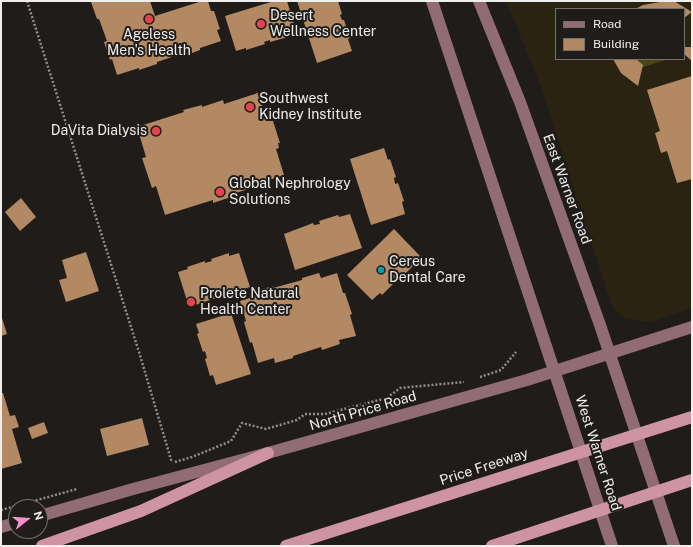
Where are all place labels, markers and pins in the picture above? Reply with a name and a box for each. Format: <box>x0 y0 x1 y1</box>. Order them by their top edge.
place label: Desert Wellness Center <box>270 8 376 40</box>
marker: Ageless Men's Health <box>143 13 155 25</box>
marker: Desert Wellness Center <box>255 18 267 30</box>
place label: Ageless Men's Health <box>107 27 191 60</box>
place label: Southwest Kidney Institute <box>259 91 362 124</box>
marker: Southwest Kidney Institute <box>244 101 256 113</box>
place label: DaVita Dialysis <box>51 123 147 139</box>
marker: DaVita Dialysis <box>150 125 162 137</box>
place label: Global Nephrology Solutions <box>229 176 351 208</box>
marker: Global Nephrology Solutions <box>214 186 226 198</box>
place label: Cereus Dental Care <box>389 254 466 286</box>
marker: Cereus Dental Care <box>376 265 386 275</box>
place label: Prolete Natural Health Center <box>200 286 299 318</box>
marker: Prolete Natural Health Center <box>185 296 197 308</box>

